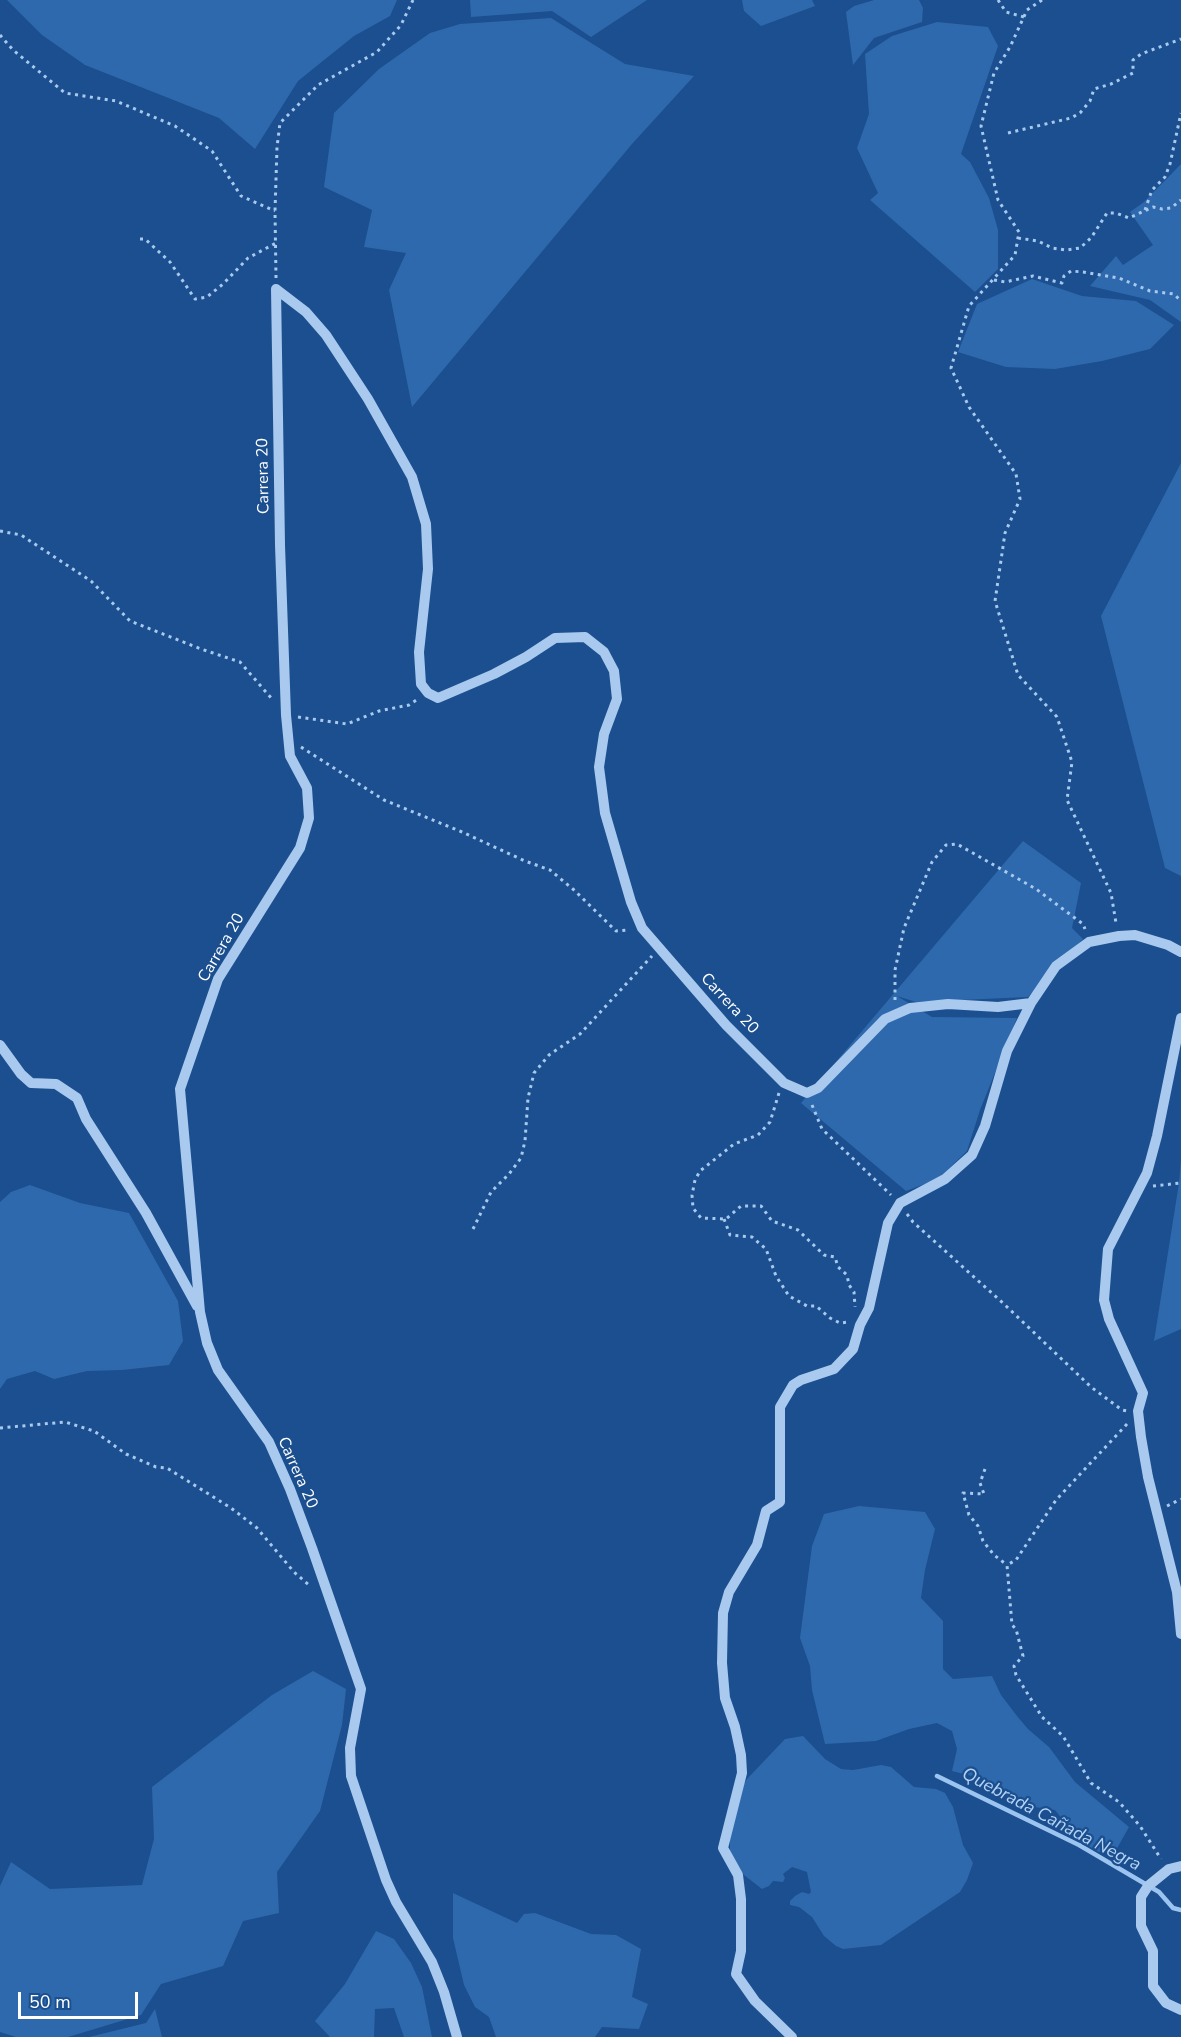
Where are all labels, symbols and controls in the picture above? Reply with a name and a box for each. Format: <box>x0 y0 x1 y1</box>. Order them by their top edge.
street label: Carrera 20 <box>254 438 274 514</box>
street label: Carrera 20 <box>195 910 249 986</box>
street label: Carrera 20 <box>696 970 762 1038</box>
street label: Carrera 20 <box>273 1434 321 1512</box>
water label: Quebrada Cañada Negra <box>958 1764 1144 1876</box>
scale bar <box>21 1980 141 2018</box>
text: 50 m <box>29 1990 71 2014</box>

